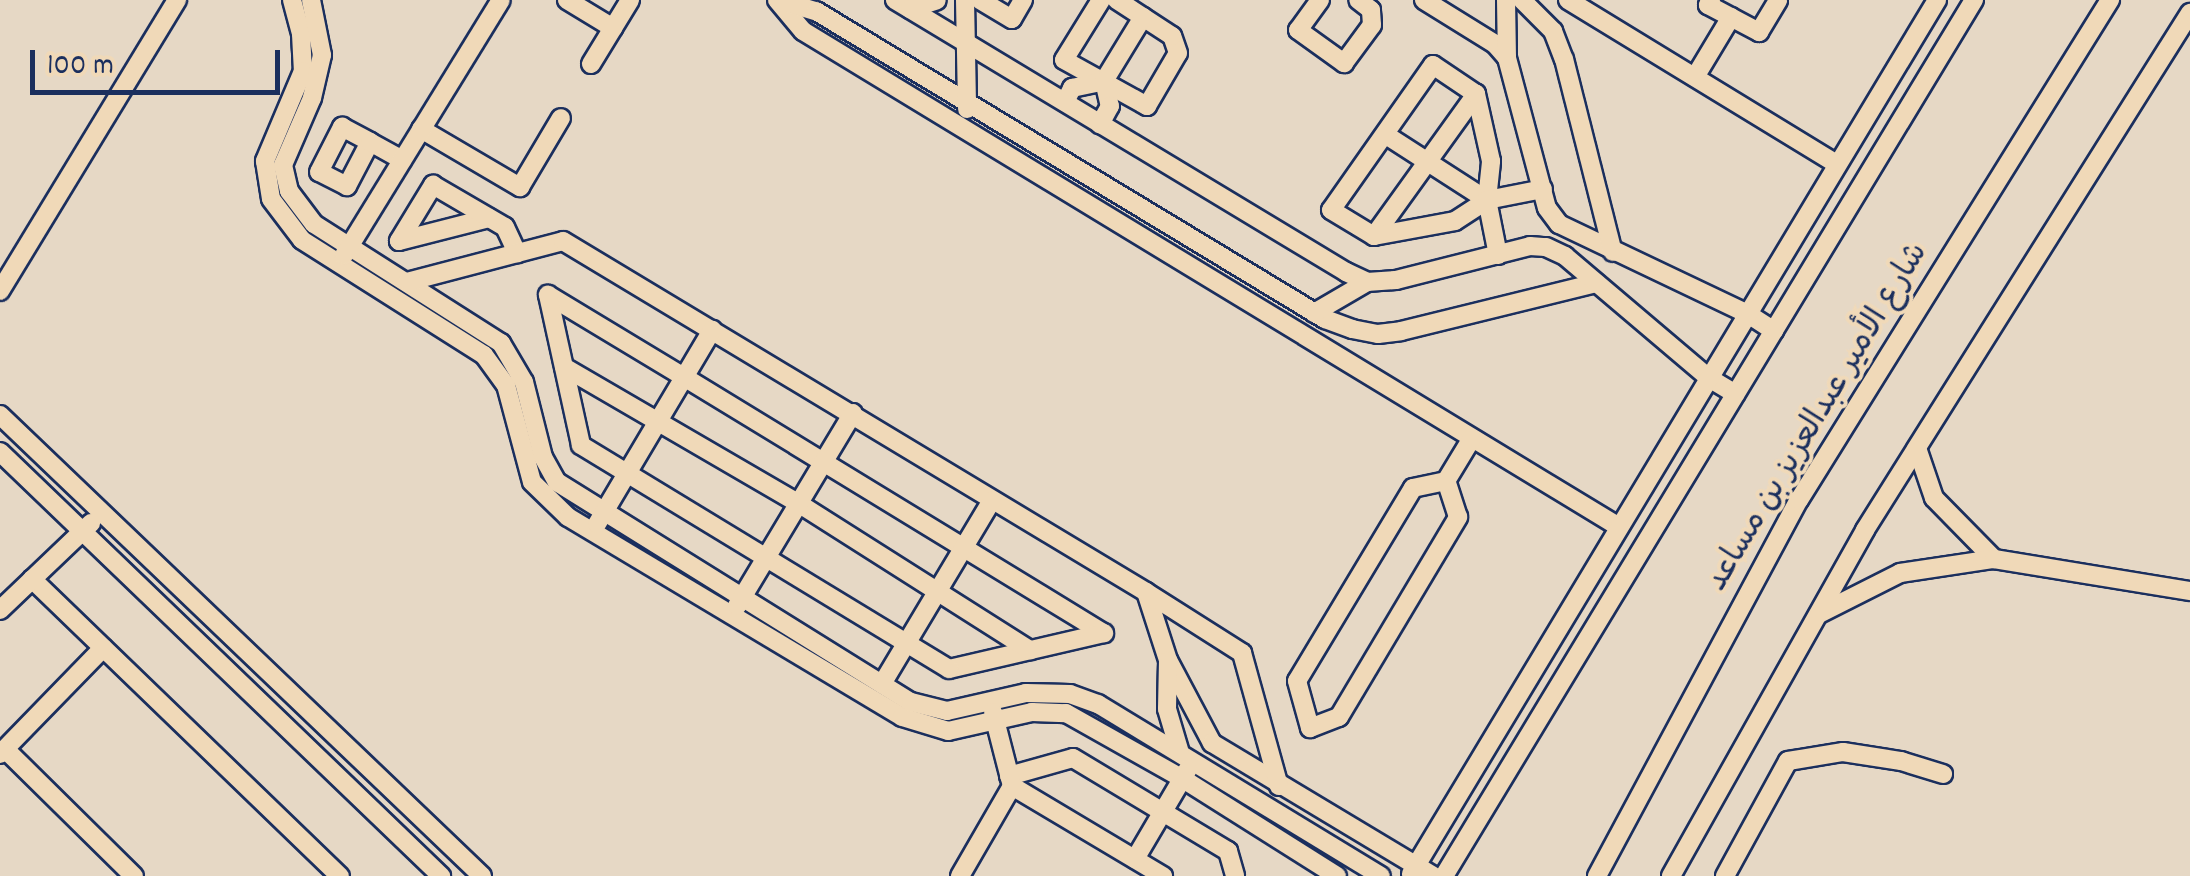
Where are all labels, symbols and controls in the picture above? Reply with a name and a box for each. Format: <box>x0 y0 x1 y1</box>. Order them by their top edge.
scale bar <box>35 30 285 92</box>
text: 100 m <box>47 46 114 89</box>
street label: شارع الأمير عبدالعزيز بن مساعد <box>1700 237 1938 599</box>

